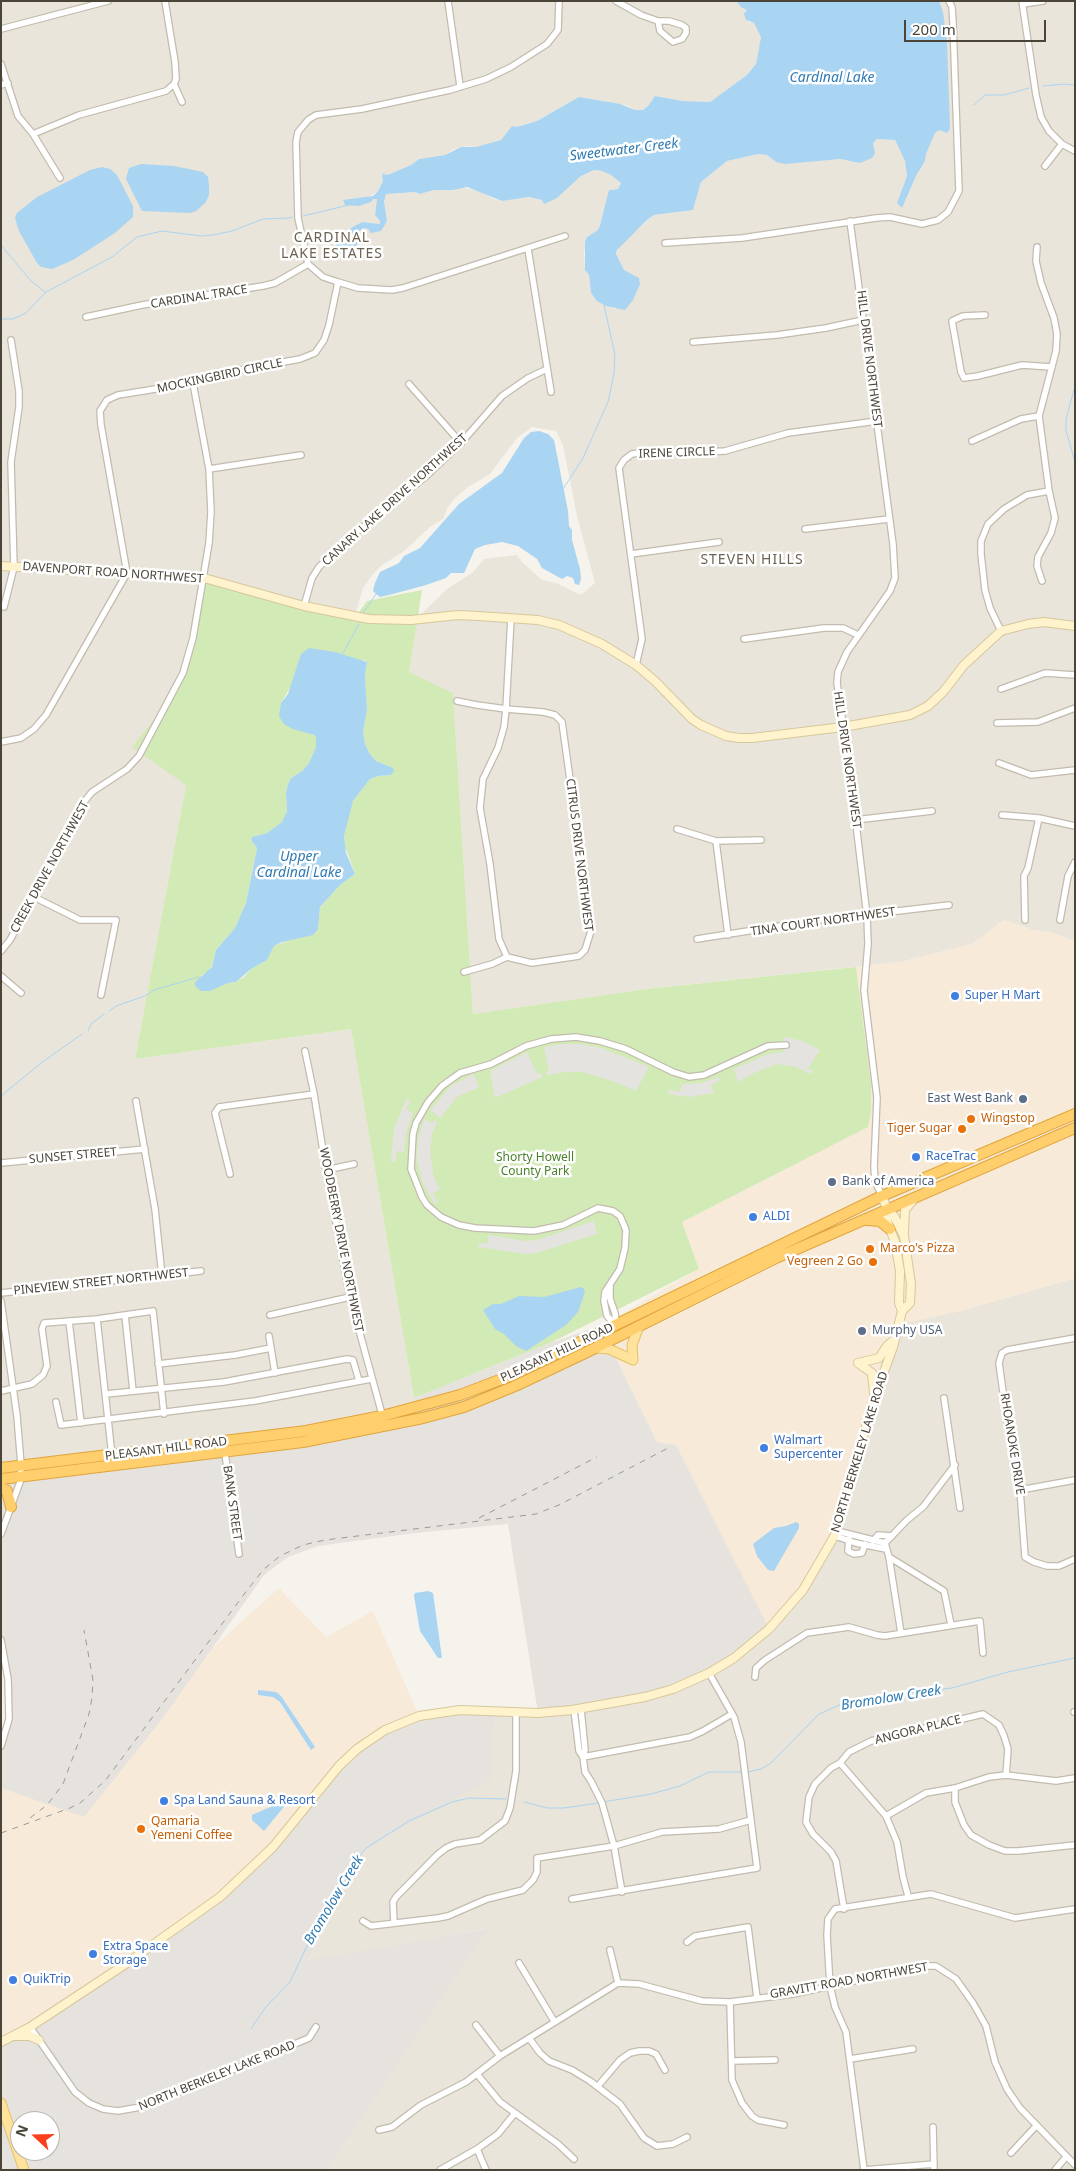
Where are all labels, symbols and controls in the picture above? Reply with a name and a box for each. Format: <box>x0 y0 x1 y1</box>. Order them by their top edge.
scale bar <box>906 10 1048 42</box>
text: 200 m <box>912 19 956 39</box>
water label: Cardinal Lake <box>790 70 874 86</box>
water label: Sweetwater Creek <box>569 135 679 165</box>
district label: CARDINAL LAKE ESTATES <box>280 230 384 262</box>
street label: CARDINAL TRACE <box>150 282 248 312</box>
street label: HILL DRIVE NORTHWEST <box>853 289 885 429</box>
street label: MOCKINGBIRD CIRCLE <box>156 356 284 396</box>
street label: CANARY LAKE DRIVE NORTHWEST <box>319 431 471 569</box>
street label: IRENE CIRCLE <box>638 444 716 462</box>
district label: STEVEN HILLS <box>699 552 805 568</box>
street label: DAVENPORT ROAD NORTHWEST <box>22 559 204 587</box>
street label: HILL DRIVE NORTHWEST <box>830 690 864 830</box>
street label: CITRUS DRIVE NORTHWEST <box>562 778 596 932</box>
street label: CREEK DRIVE NORTHWEST <box>8 798 92 936</box>
water label: Upper Cardinal Lake <box>257 849 341 882</box>
street label: TINA COURT NORTHWEST <box>750 905 896 939</box>
place label: Super H Mart <box>965 989 1040 1003</box>
marker: Super H Mart <box>949 990 961 1002</box>
place label: East West Bank <box>927 1092 1013 1106</box>
marker: East West Bank <box>1017 1093 1029 1105</box>
place label: Wingstop <box>981 1112 1035 1126</box>
marker: Wingstop <box>965 1113 977 1125</box>
place label: Tiger Sugar <box>887 1122 952 1136</box>
marker: Tiger Sugar <box>956 1123 968 1135</box>
street label: SUNSET STREET <box>28 1145 118 1167</box>
street label: WOODBERRY DRIVE NORTHWEST <box>316 1146 366 1334</box>
place label: RaceTrac <box>926 1150 976 1164</box>
park label: Shorty Howell County Park <box>496 1151 574 1179</box>
marker: RaceTrac <box>910 1151 922 1163</box>
place label: Bank of America <box>842 1175 934 1189</box>
marker: Bank of America <box>826 1176 838 1188</box>
place label: ALDI <box>763 1210 790 1224</box>
marker: ALDI <box>747 1211 759 1223</box>
place label: Marco's Pizza <box>880 1242 955 1256</box>
marker: Marco's Pizza <box>864 1243 876 1255</box>
place label: Vegreen 2 Go <box>787 1255 863 1269</box>
marker: Vegreen 2 Go <box>867 1256 879 1268</box>
street label: PINEVIEW STREET NORTHWEST <box>13 1266 189 1298</box>
street label: PLEASANT HILL ROAD <box>498 1321 616 1385</box>
place label: Murphy USA <box>872 1324 942 1338</box>
marker: Murphy USA <box>856 1325 868 1337</box>
street label: NORTH BERKELEY LAKE ROAD <box>829 1370 891 1534</box>
street label: RHOANOKE DRIVE <box>997 1392 1027 1496</box>
street label: PLEASANT HILL ROAD <box>104 1434 228 1464</box>
place label: Walmart Supercenter <box>774 1434 843 1462</box>
marker: Walmart Supercenter <box>758 1442 770 1454</box>
street label: BANK STREET <box>220 1464 244 1542</box>
water label: Bromolow Creek <box>840 1682 942 1714</box>
street label: ANGORA PLACE <box>873 1712 963 1748</box>
place label: Spa Land Sauna & Resort <box>174 1794 315 1808</box>
marker: Spa Land Sauna & Resort <box>158 1795 170 1807</box>
place label: Qamaria Yemeni Coffee <box>151 1815 232 1843</box>
marker: Qamaria Yemeni Coffee <box>135 1823 147 1835</box>
water label: Bromolow Creek <box>301 1852 367 1948</box>
place label: Extra Space Storage <box>103 1940 168 1968</box>
marker: Extra Space Storage <box>87 1948 99 1960</box>
street label: GRAVITT ROAD NORTHWEST <box>769 1960 929 2002</box>
place label: QuikTrip <box>23 1973 71 1987</box>
marker: QuikTrip <box>7 1974 19 1986</box>
street label: NORTH BERKELEY LAKE ROAD <box>137 2038 297 2114</box>
north arrow <box>10 2111 60 2161</box>
text: N <box>11 2122 32 2140</box>

